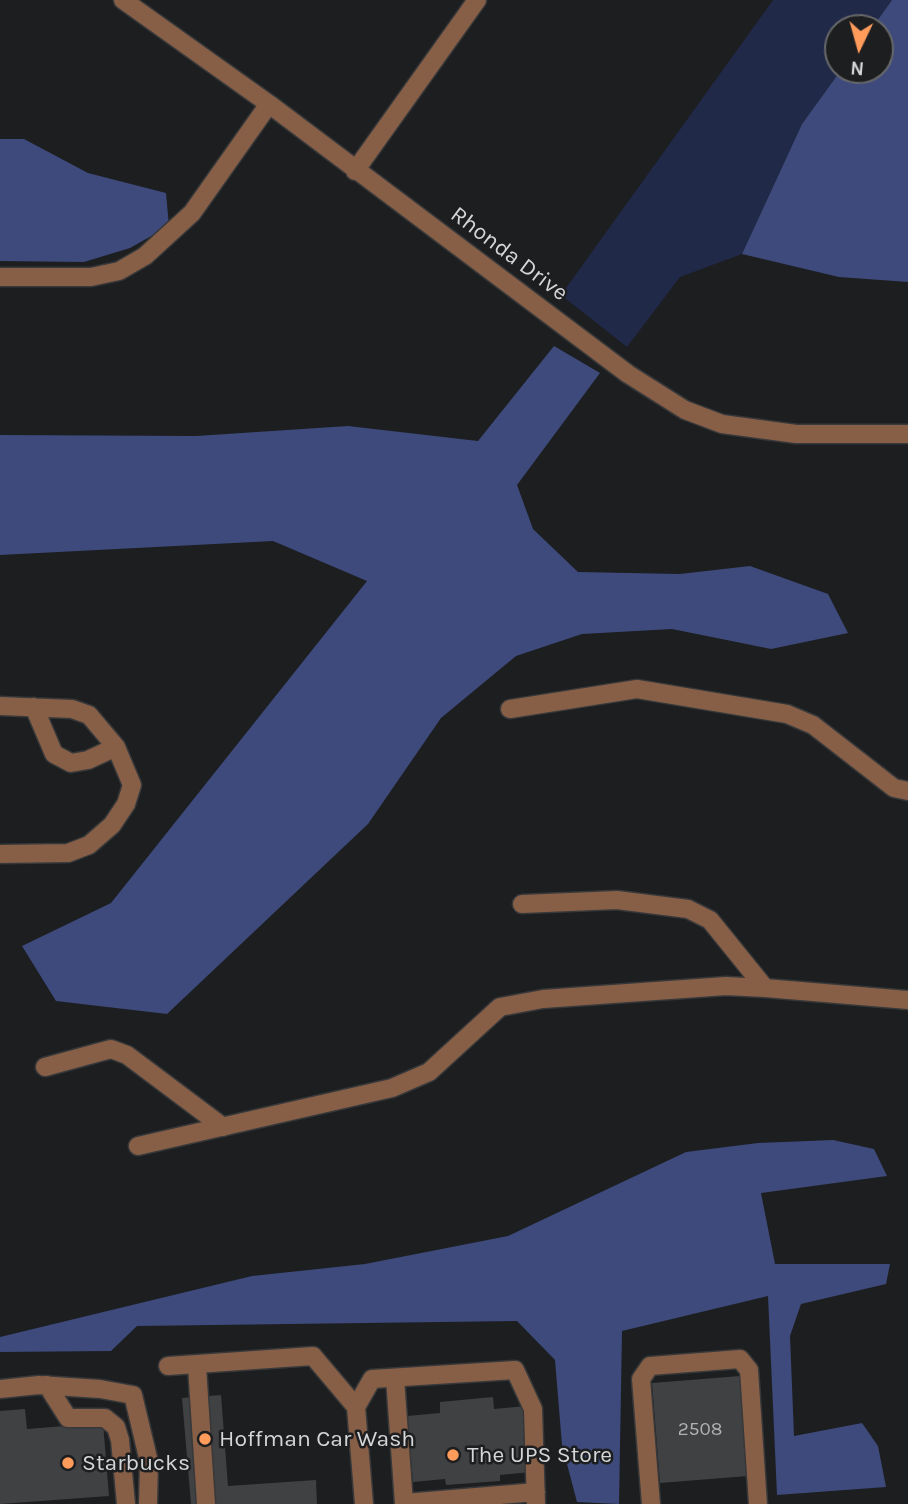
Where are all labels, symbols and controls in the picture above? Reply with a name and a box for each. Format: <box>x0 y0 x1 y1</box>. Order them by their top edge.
north arrow <box>824 14 894 84</box>
text: N <box>850 56 865 79</box>
street label: Rhonda Drive <box>445 201 573 307</box>
house number: 2508 <box>678 1419 722 1441</box>
place label: Hoffman Car Wash <box>219 1425 415 1453</box>
marker: Hoffman Car Wash <box>197 1431 213 1447</box>
place label: The UPS Store <box>467 1441 612 1469</box>
marker: The UPS Store <box>445 1447 461 1463</box>
place label: Starbucks <box>82 1449 190 1477</box>
marker: Starbucks <box>60 1455 76 1471</box>

